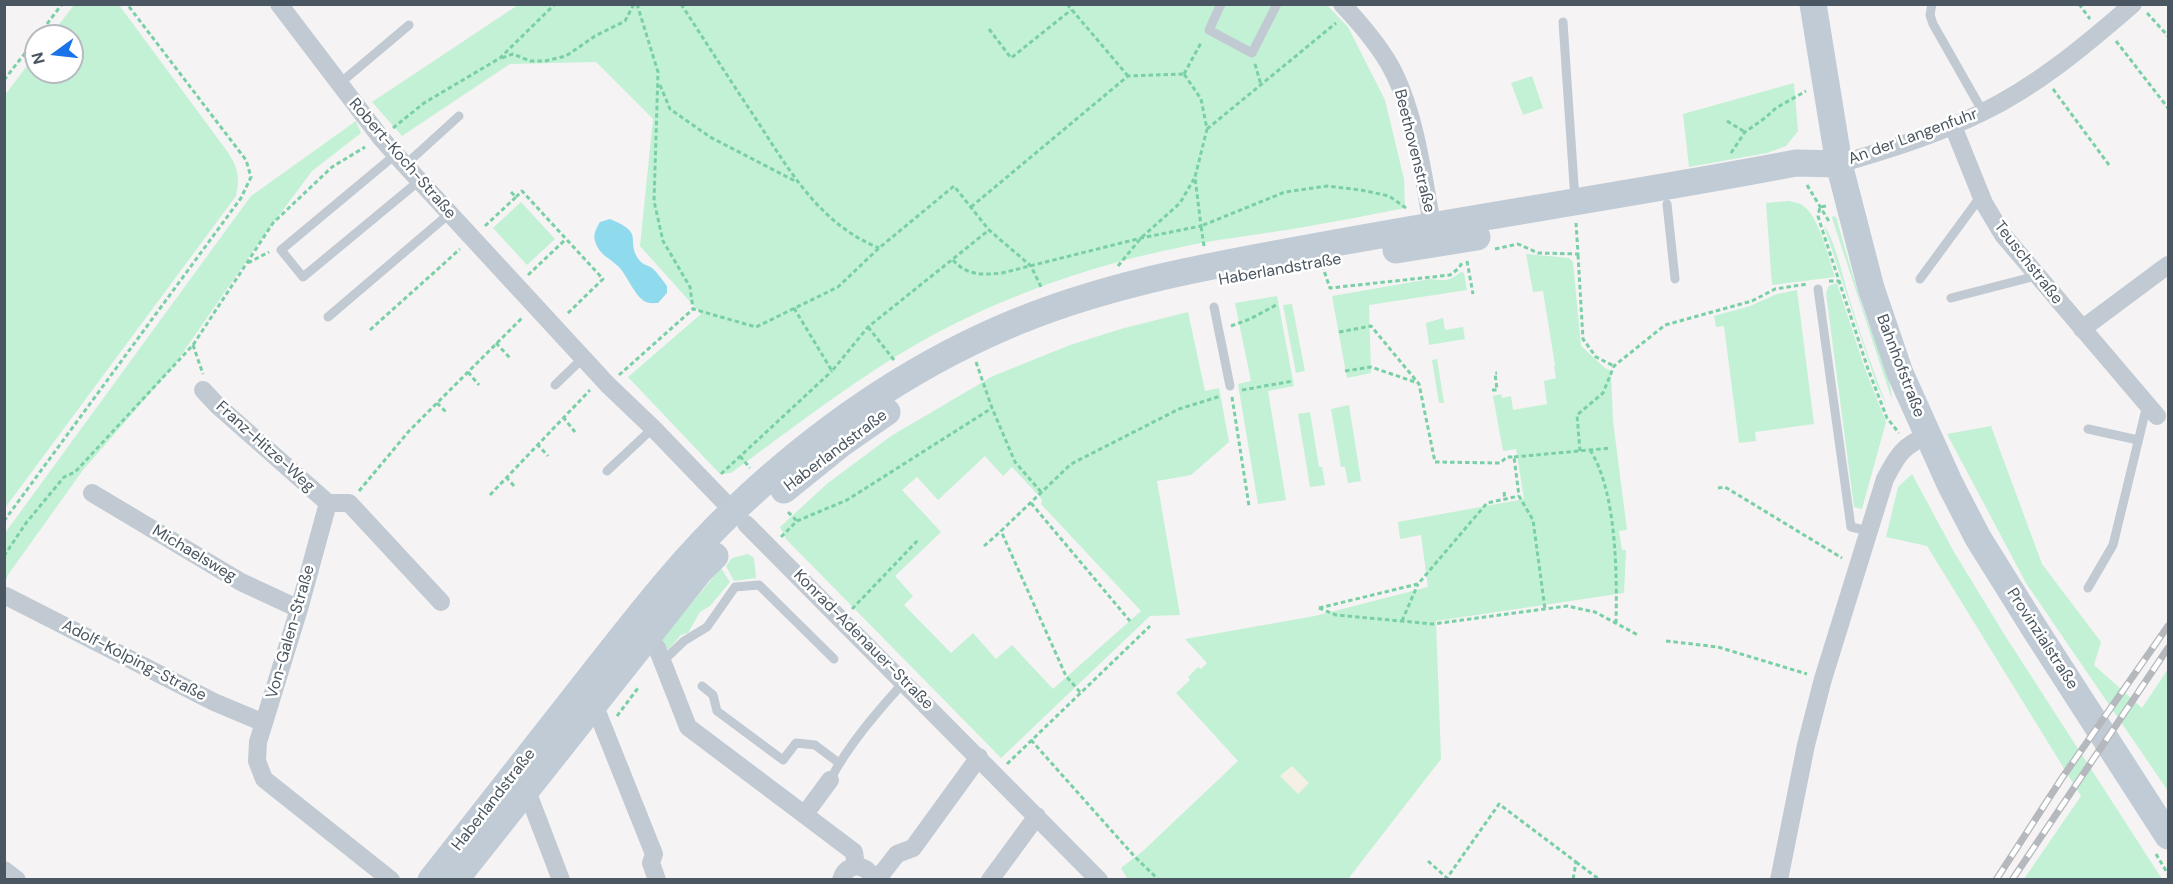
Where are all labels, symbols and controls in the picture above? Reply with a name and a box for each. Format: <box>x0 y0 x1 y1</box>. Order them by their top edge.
north arrow <box>24 24 84 84</box>
text: N <box>26 50 50 67</box>
street label: Beethovenstraße <box>1389 87 1439 215</box>
street label: Robert-Koch-Straße <box>344 95 460 223</box>
street label: An der Langenfuhr <box>1846 105 1980 169</box>
street label: Teuschstraße <box>1990 218 2066 308</box>
street label: Haberlandstraße <box>1217 250 1343 290</box>
street label: Bahnhofstraße <box>1872 312 1928 420</box>
street label: Franz-Hitze-Weg <box>212 398 318 496</box>
street label: Haberlandstraße <box>781 406 891 496</box>
street label: Michaelsweg <box>149 521 239 587</box>
street label: Von-Galen-Straße <box>263 563 319 701</box>
street label: Konrad-Adenauer-Straße <box>789 566 937 714</box>
street label: Provinzialstraße <box>2002 585 2082 693</box>
street label: Adolf-Kolping-Straße <box>59 616 209 706</box>
street label: Haberlandstraße <box>448 745 540 855</box>

